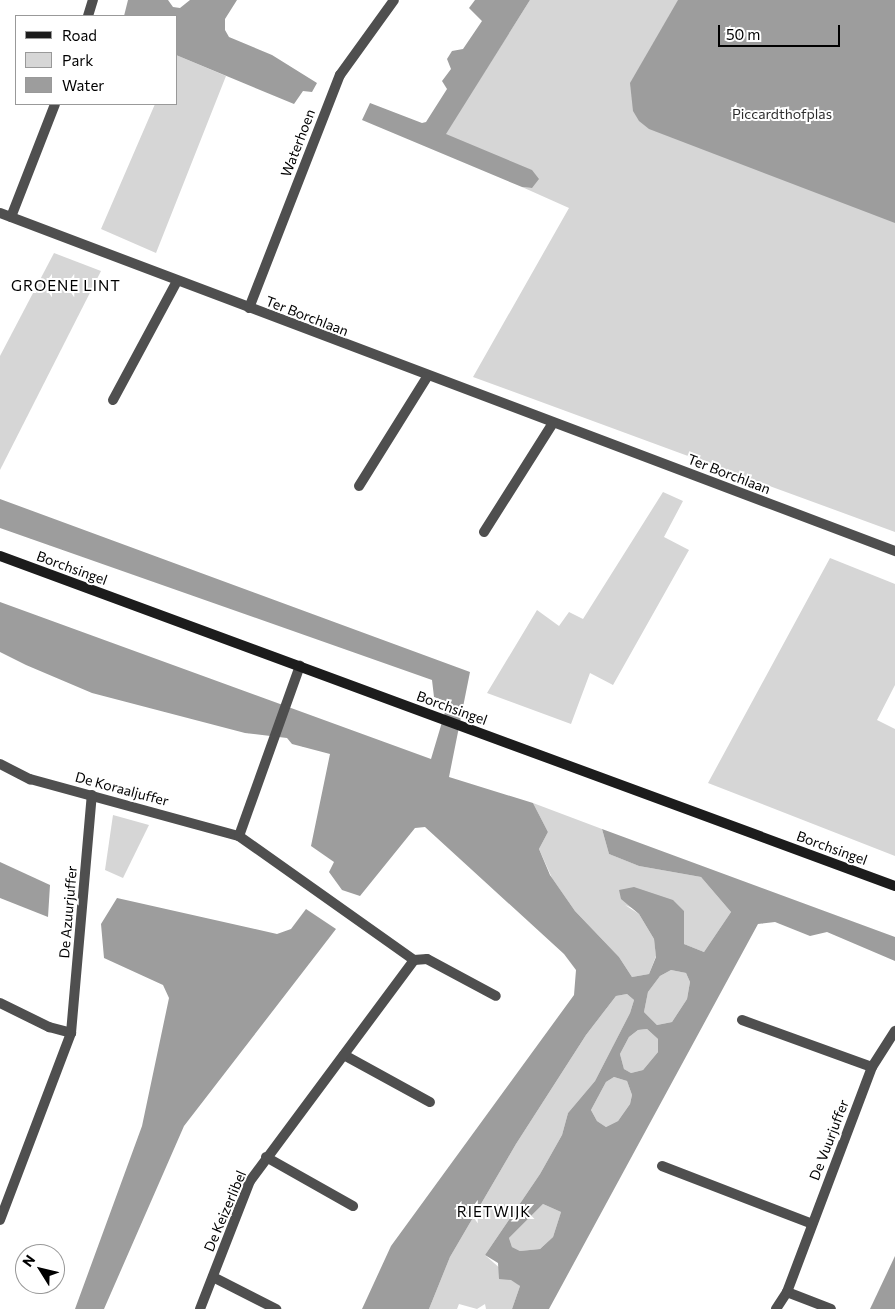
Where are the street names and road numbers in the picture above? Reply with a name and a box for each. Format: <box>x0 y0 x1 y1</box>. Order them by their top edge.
street label: Waterhoen <box>277 107 319 179</box>
street label: Ter Borchlaan <box>263 292 351 340</box>
street label: Ter Borchlaan <box>685 450 773 498</box>
street label: Borchsingel <box>34 547 110 589</box>
street label: Borchsingel <box>414 687 490 729</box>
street label: De Koraaljuffer <box>73 768 171 810</box>
street label: Borchsingel <box>794 827 870 869</box>
street label: De Azuurjuffer <box>56 865 80 959</box>
street label: De Vuurjuffer <box>806 1097 852 1183</box>
street label: De Keizerlibel <box>200 1168 250 1254</box>

